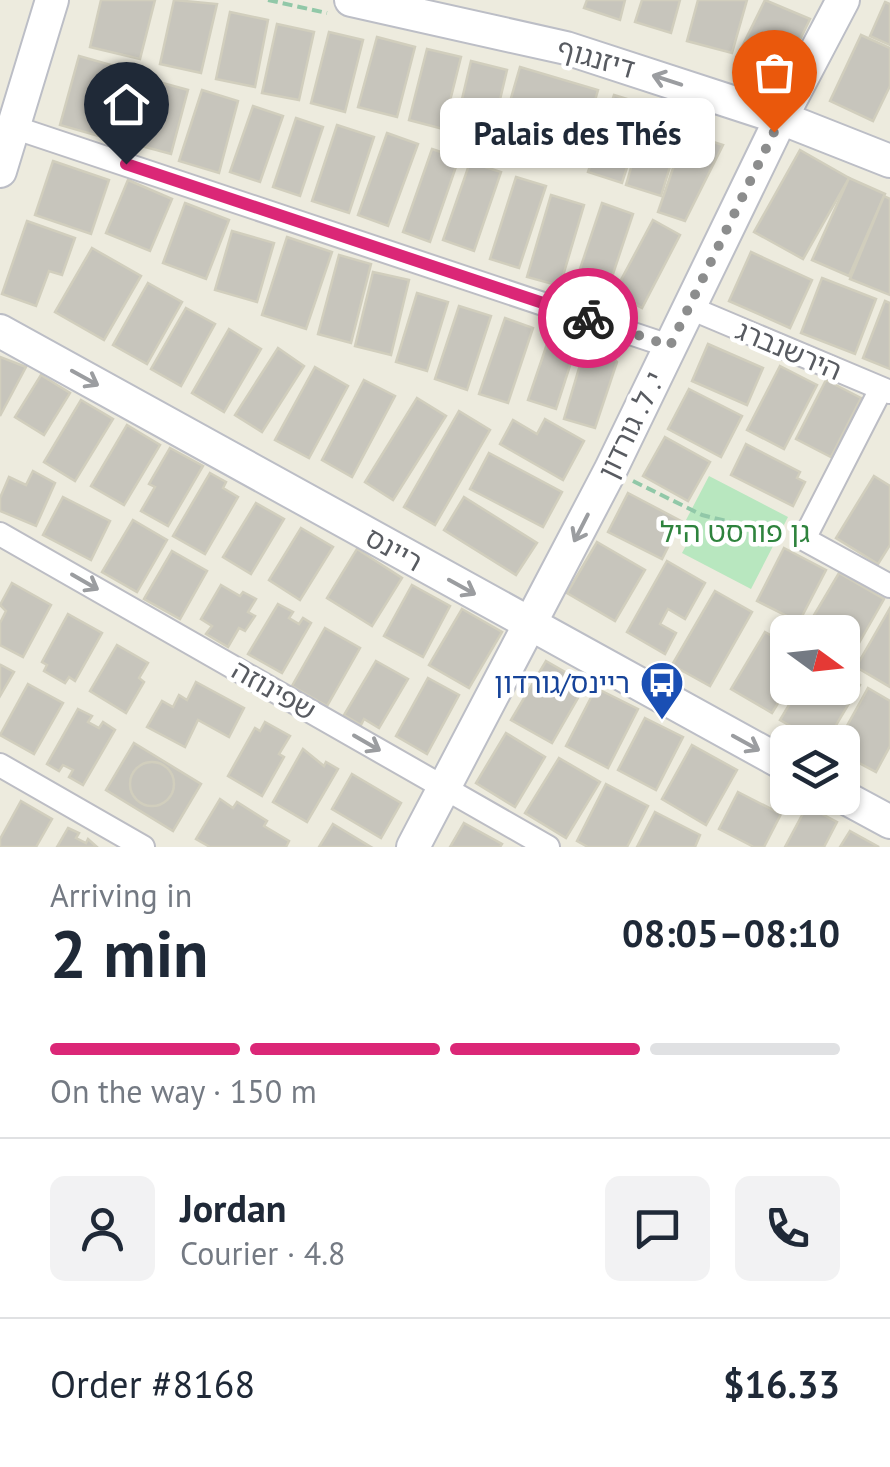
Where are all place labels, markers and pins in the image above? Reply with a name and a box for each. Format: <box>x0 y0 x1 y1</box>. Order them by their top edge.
pin <box>732 30 817 133</box>
pin <box>84 62 169 165</box>
callout: Palais des Thés <box>439 97 714 167</box>
bus stop icon: ריינס/גורדון <box>639 660 685 721</box>
place label: ריינס/גורדון <box>494 664 630 701</box>

